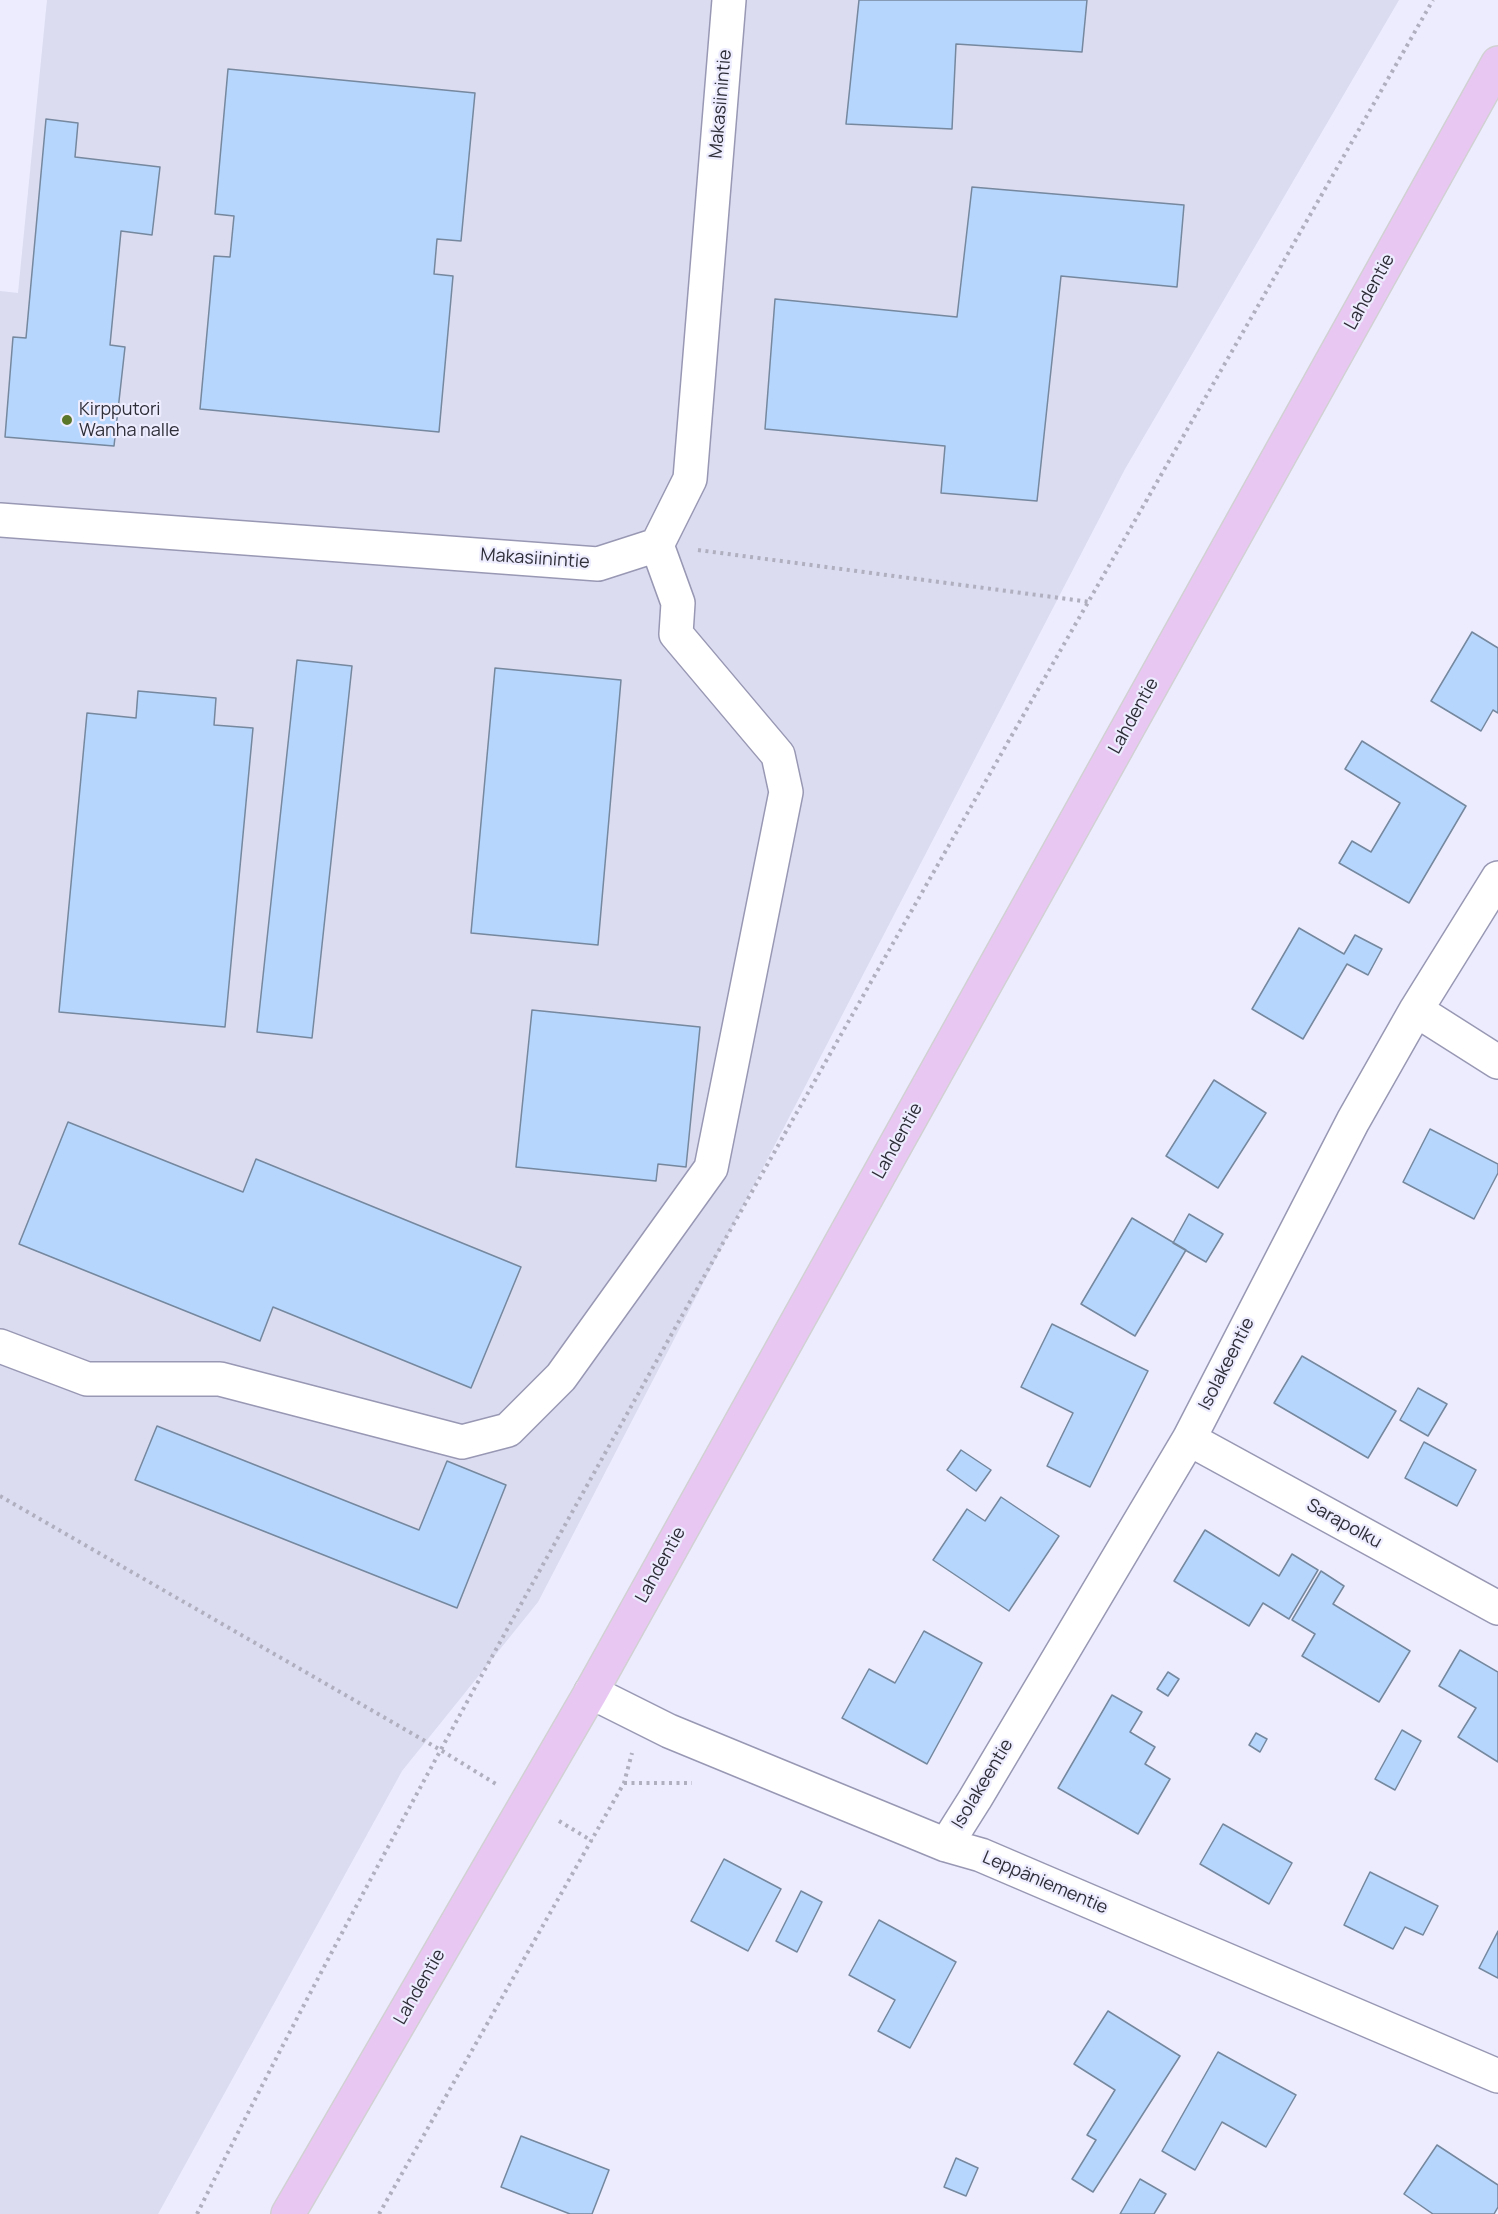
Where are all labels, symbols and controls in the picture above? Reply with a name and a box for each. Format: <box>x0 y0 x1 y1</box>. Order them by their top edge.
street label: Makasiinintie <box>705 49 737 159</box>
street label: Lahdentie <box>1340 250 1400 334</box>
place label: Kirpputori Wanha nalle <box>79 399 180 442</box>
marker: Kirpputori Wanha nalle <box>60 413 74 427</box>
street label: Makasiinintie <box>480 544 590 574</box>
street label: Lahdentie <box>1104 674 1164 758</box>
street label: Lahdentie <box>868 1099 928 1183</box>
street label: Isolakeentie <box>1195 1314 1259 1414</box>
street label: Sarapolku <box>1303 1495 1385 1553</box>
street label: Lahdentie <box>631 1523 691 1607</box>
street label: Isolakeentie <box>948 1735 1018 1833</box>
street label: Leppäniementie <box>979 1847 1111 1919</box>
street label: Lahdentie <box>390 1945 450 2029</box>

